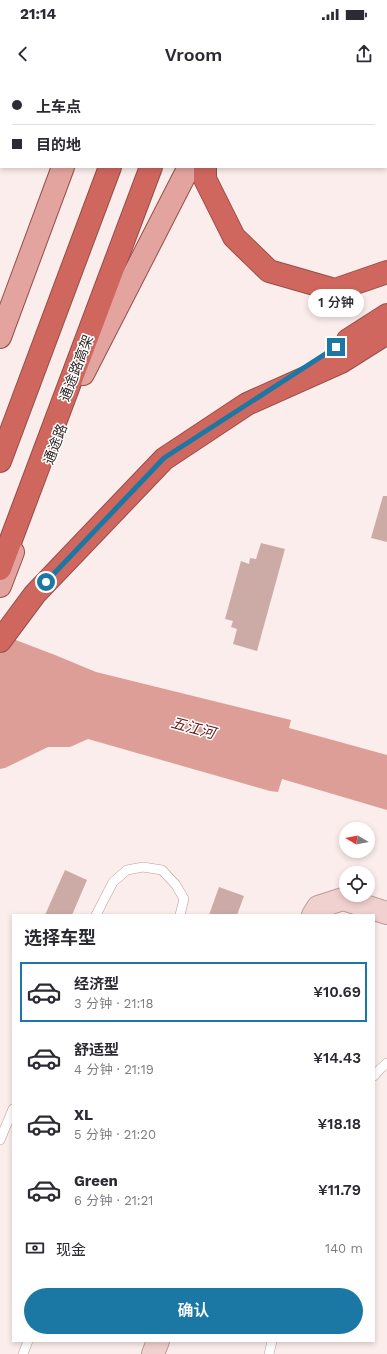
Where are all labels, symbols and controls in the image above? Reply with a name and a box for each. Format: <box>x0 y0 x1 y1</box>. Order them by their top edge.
text: 21:14 <box>20 5 56 23</box>
icon: back <box>12 43 34 65</box>
icon: share <box>353 43 375 65</box>
text: Vroom <box>165 44 222 65</box>
text: 上车点 <box>36 98 81 116</box>
text: 目的地 <box>36 136 81 154</box>
callout: 1 分钟 <box>308 289 364 317</box>
text: 1 分钟 <box>318 295 354 310</box>
street label: 通途路高架 <box>56 332 96 404</box>
route end <box>327 338 345 356</box>
street label: 通途路 <box>40 422 70 466</box>
route start <box>37 573 55 591</box>
water label: 五江河 <box>169 713 220 743</box>
north arrow <box>339 822 375 858</box>
map controls <box>339 822 375 902</box>
button: locate <box>339 866 375 902</box>
text: 选择车型 <box>24 927 96 948</box>
icon: car <box>26 974 62 1010</box>
text: 经济型 <box>74 975 119 993</box>
text: ¥10.69 <box>313 983 361 1001</box>
text: 3 分钟 · 21:18 <box>74 996 153 1011</box>
icon: car <box>26 1040 62 1076</box>
text: 舒适型 <box>74 1041 119 1059</box>
text: ¥14.43 <box>313 1049 361 1067</box>
text: 4 分钟 · 21:19 <box>74 1062 154 1077</box>
icon: car <box>26 1106 62 1142</box>
text: XL <box>74 1106 93 1124</box>
text: ¥18.18 <box>317 1115 361 1133</box>
text: 5 分钟 · 21:20 <box>74 1127 156 1142</box>
icon: car <box>26 1172 62 1208</box>
text: Green <box>74 1172 118 1190</box>
text: ¥11.79 <box>318 1181 361 1199</box>
text: 6 分钟 · 21:21 <box>74 1193 153 1208</box>
icon: cash <box>24 1237 46 1259</box>
text: 现金 <box>56 1241 86 1259</box>
text: 140 m <box>325 1241 363 1256</box>
button: 确认 <box>24 1288 363 1334</box>

